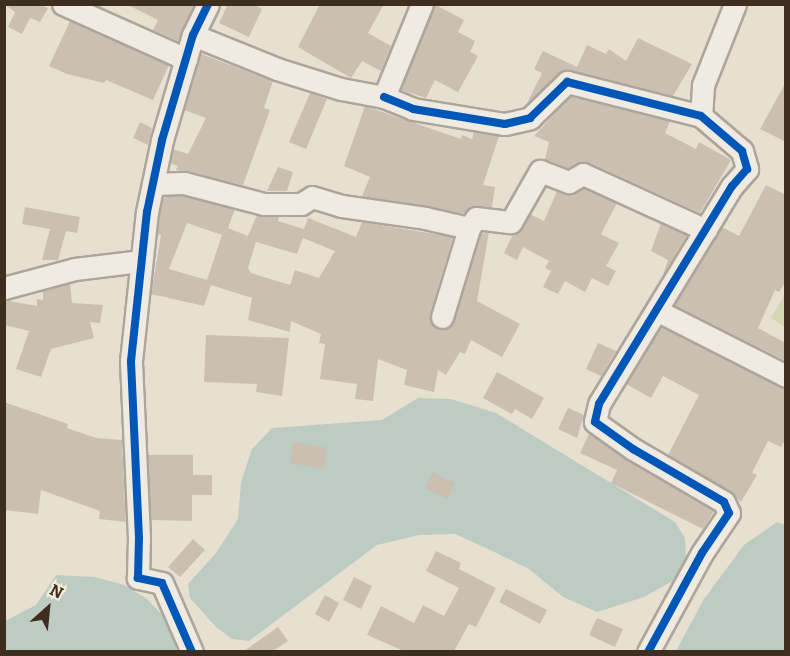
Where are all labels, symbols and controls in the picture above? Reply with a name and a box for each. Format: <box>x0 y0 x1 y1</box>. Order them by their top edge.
north arrow <box>18 578 78 638</box>
text: N <box>47 580 66 603</box>

